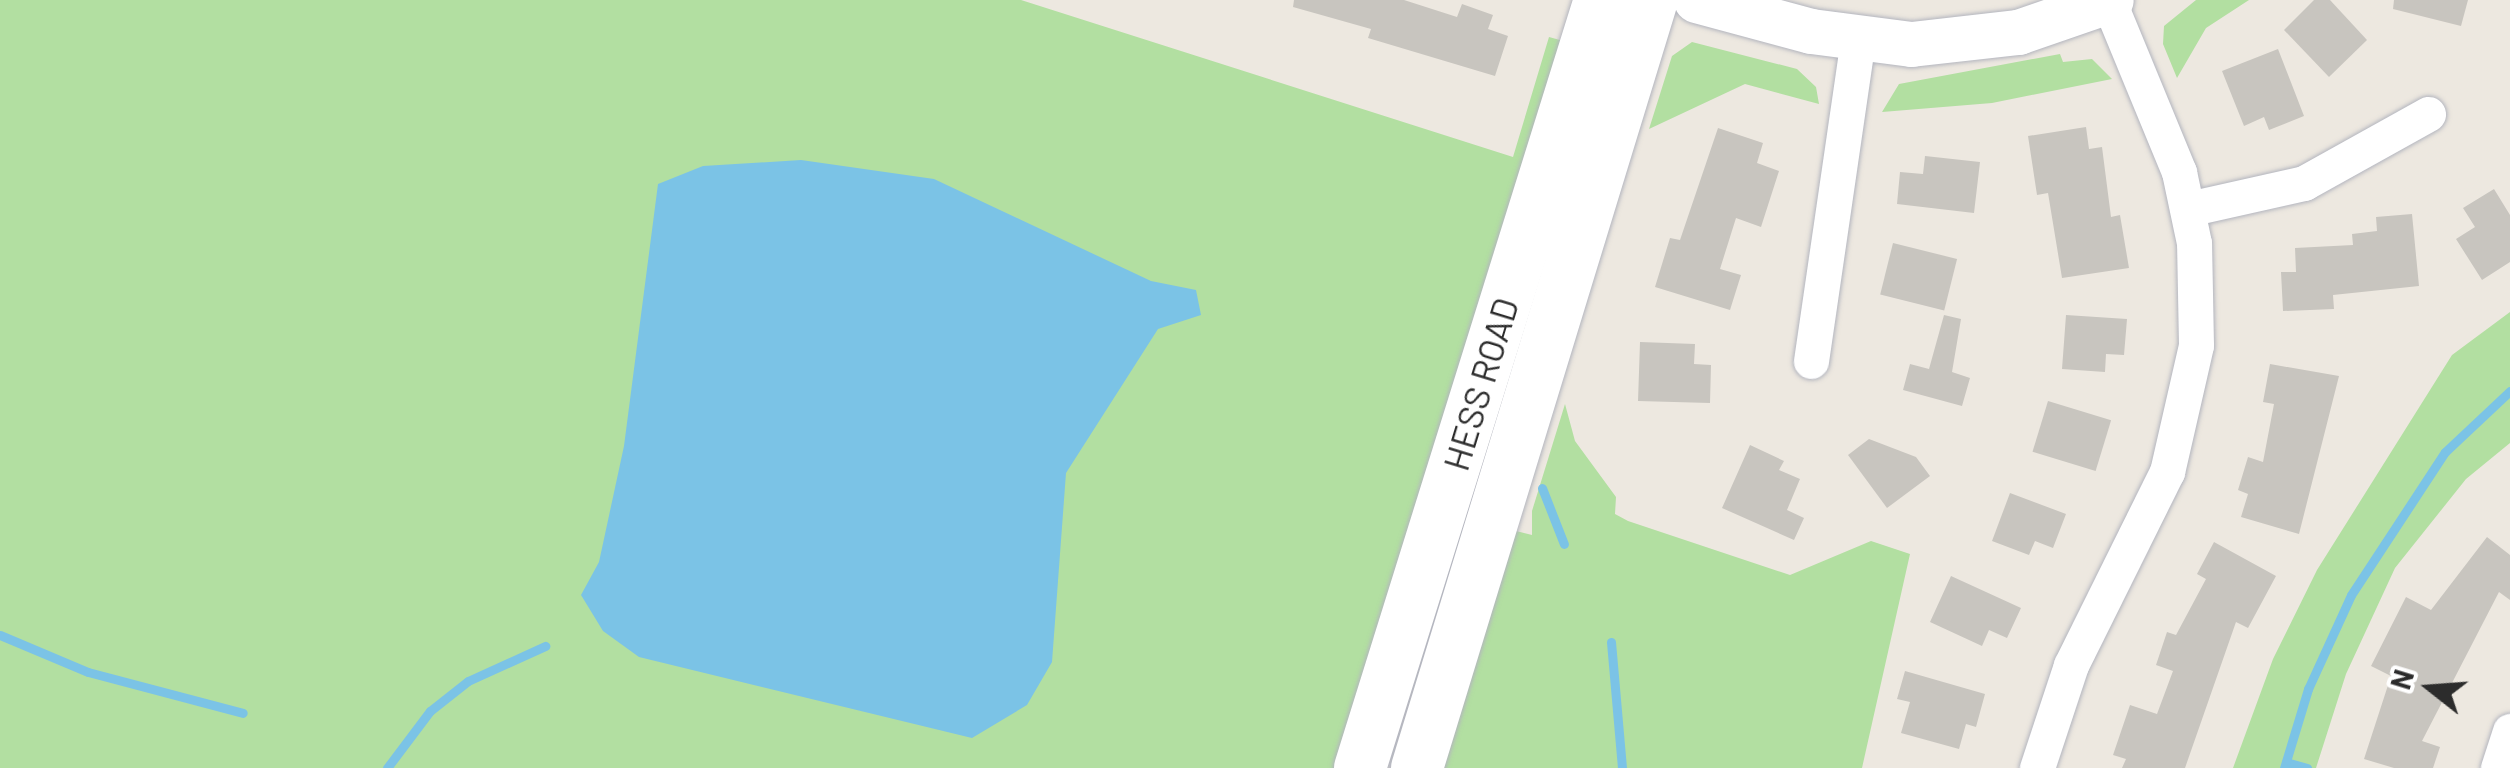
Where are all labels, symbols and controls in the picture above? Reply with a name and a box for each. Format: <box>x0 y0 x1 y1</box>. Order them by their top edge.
street label: HESS ROAD <box>1434 293 1526 475</box>
north arrow <box>2380 638 2480 738</box>
text: N <box>2382 665 2420 693</box>

